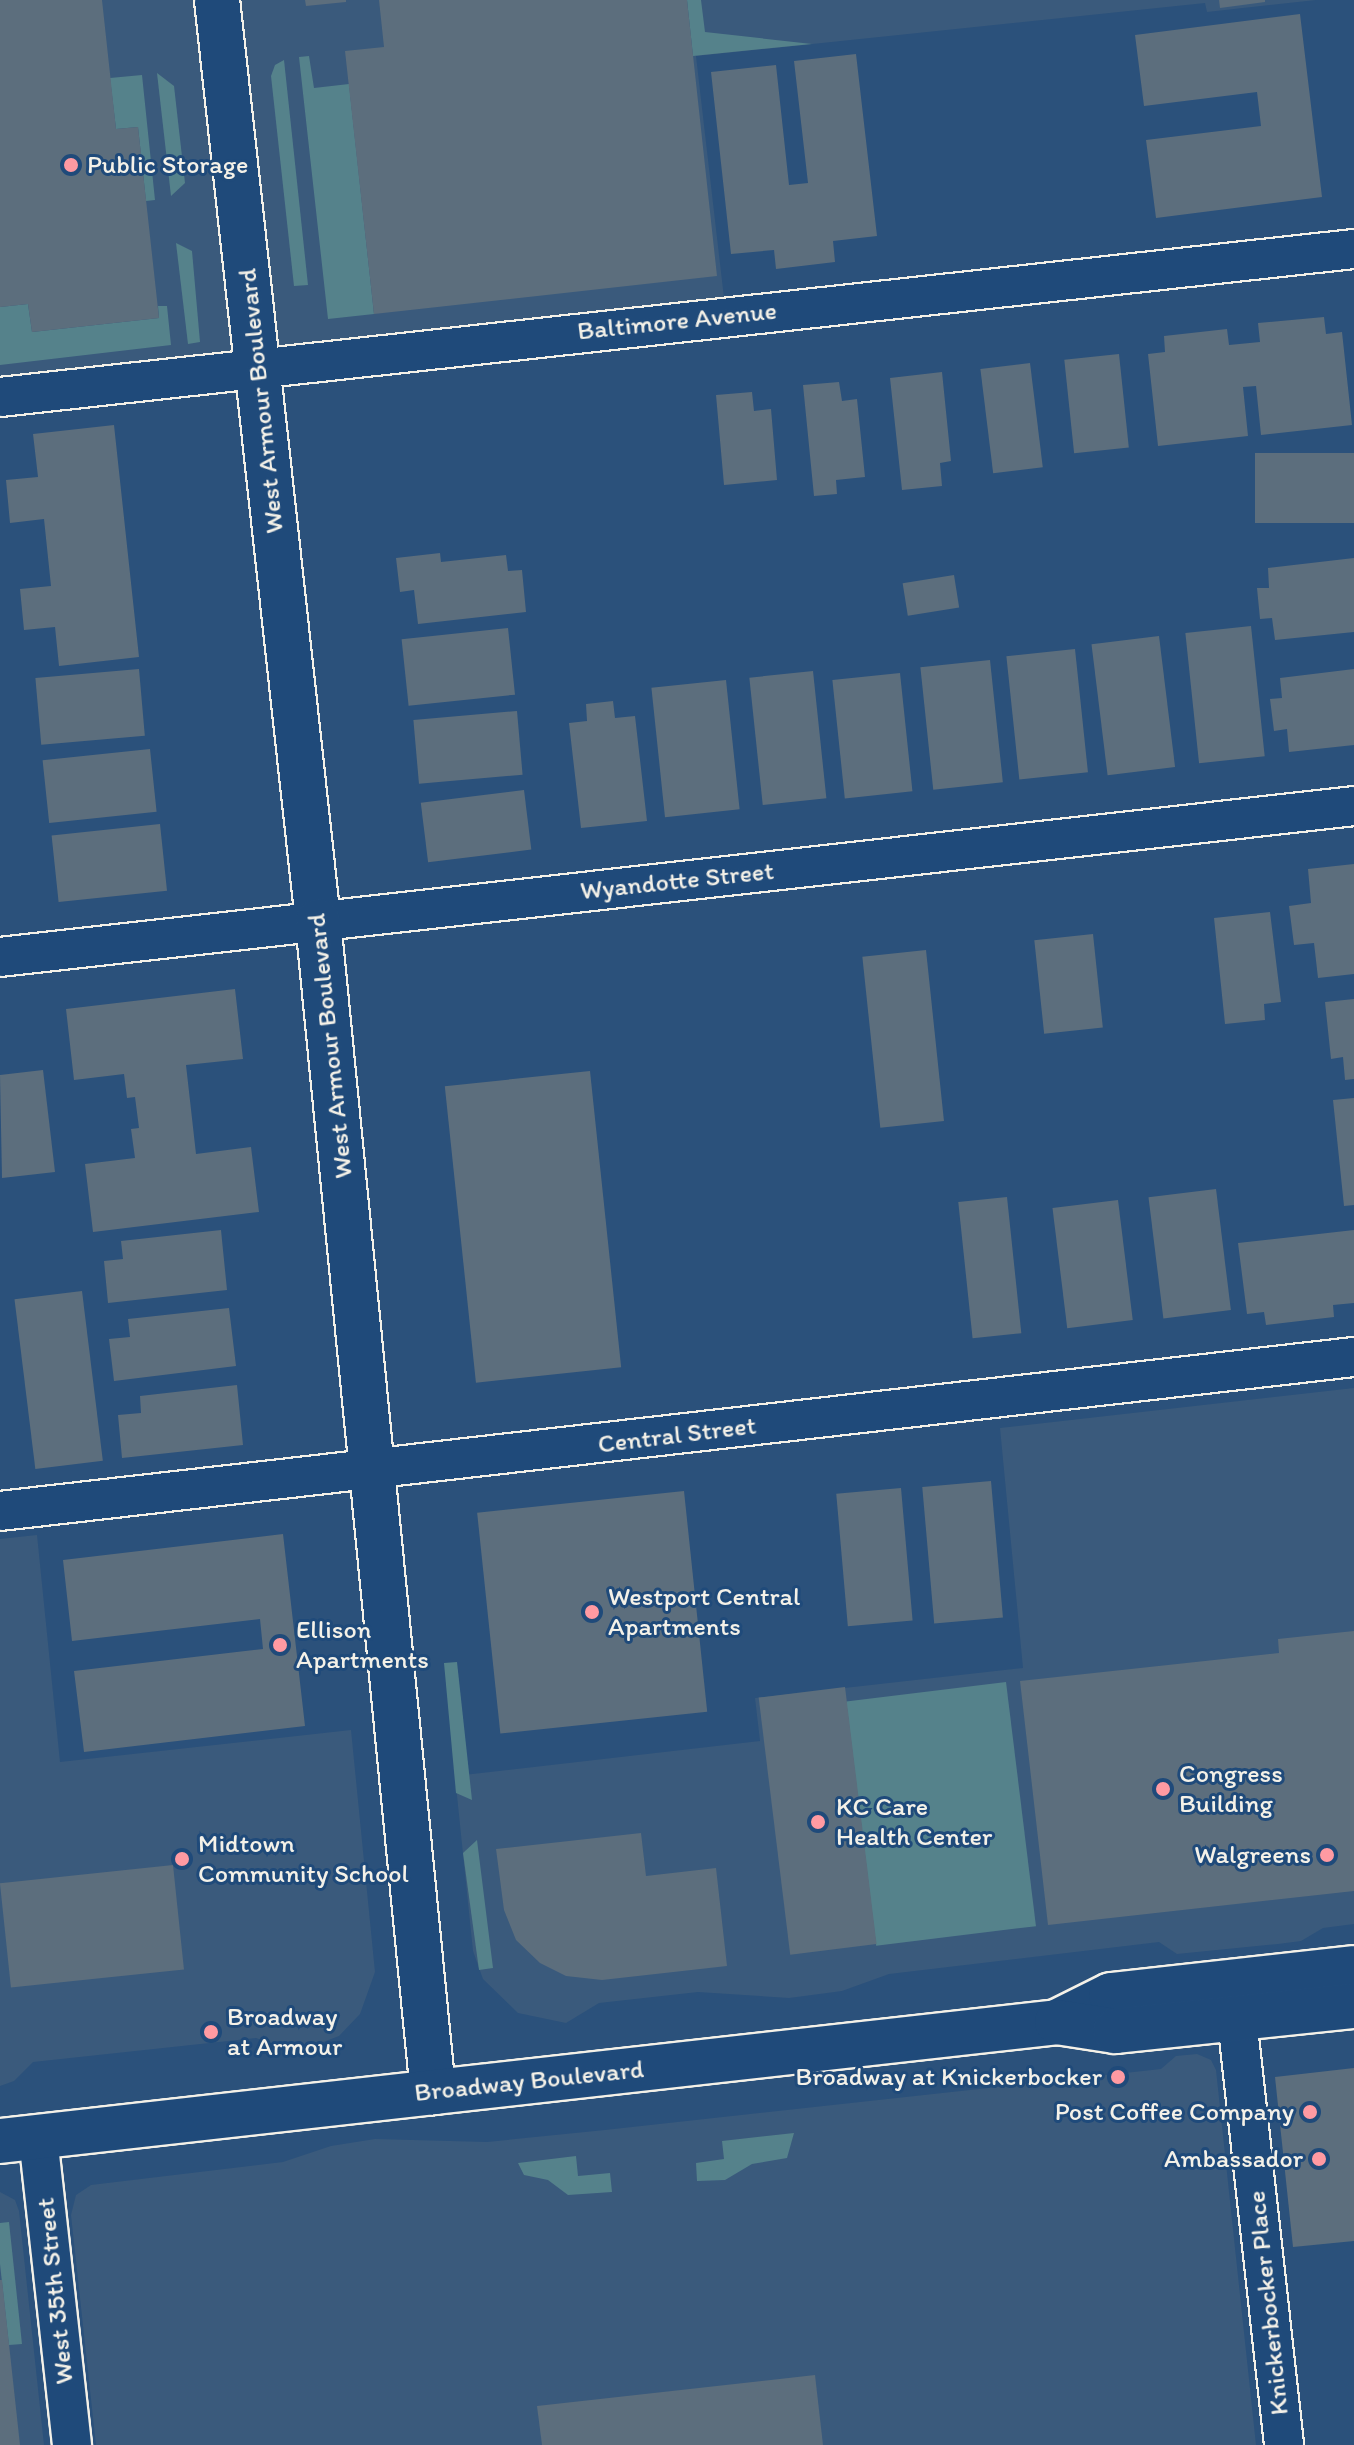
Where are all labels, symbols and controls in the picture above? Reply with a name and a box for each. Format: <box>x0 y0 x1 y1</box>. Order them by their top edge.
place label: Public Storage <box>87 149 248 181</box>
marker: Public Storage <box>62 156 80 174</box>
street label: West Armour Boulevard <box>232 267 290 535</box>
street label: Baltimore Avenue <box>576 295 778 347</box>
street label: Wyandotte Street <box>579 855 775 907</box>
street label: West Armour Boulevard <box>301 912 359 1180</box>
street label: Central Street <box>596 1410 758 1460</box>
place label: Westport Central Apartments <box>608 1581 800 1642</box>
marker: Westport Central Apartments <box>583 1603 601 1621</box>
place label: Ellison Apartments <box>296 1614 429 1676</box>
marker: Ellison Apartments <box>271 1636 289 1654</box>
place label: Congress Building <box>1179 1758 1283 1820</box>
marker: Congress Building <box>1154 1780 1172 1798</box>
place label: KC Care Health Center <box>836 1791 992 1852</box>
marker: KC Care Health Center <box>807 1811 829 1833</box>
place label: Midtown Community School <box>198 1828 408 1890</box>
place label: Walgreens <box>1194 1839 1311 1871</box>
marker: Walgreens <box>1318 1846 1336 1864</box>
marker: Midtown Community School <box>173 1850 191 1868</box>
place label: Broadway at Armour <box>227 2001 342 2062</box>
marker: Broadway at Armour <box>202 2023 220 2041</box>
street label: Broadway Boulevard <box>413 2053 645 2109</box>
place label: Broadway at Knickerbocker <box>797 2061 1102 2093</box>
marker: Broadway at Knickerbocker <box>1109 2068 1127 2086</box>
place label: Post Coffee Company <box>1055 2096 1294 2128</box>
marker: Post Coffee Company <box>1301 2103 1319 2121</box>
place label: Ambassador <box>1164 2143 1303 2175</box>
marker: Ambassador <box>1310 2150 1328 2168</box>
street label: Knickerbocker Place <box>1241 2189 1295 2417</box>
street label: West 35th Street <box>30 2197 80 2385</box>

